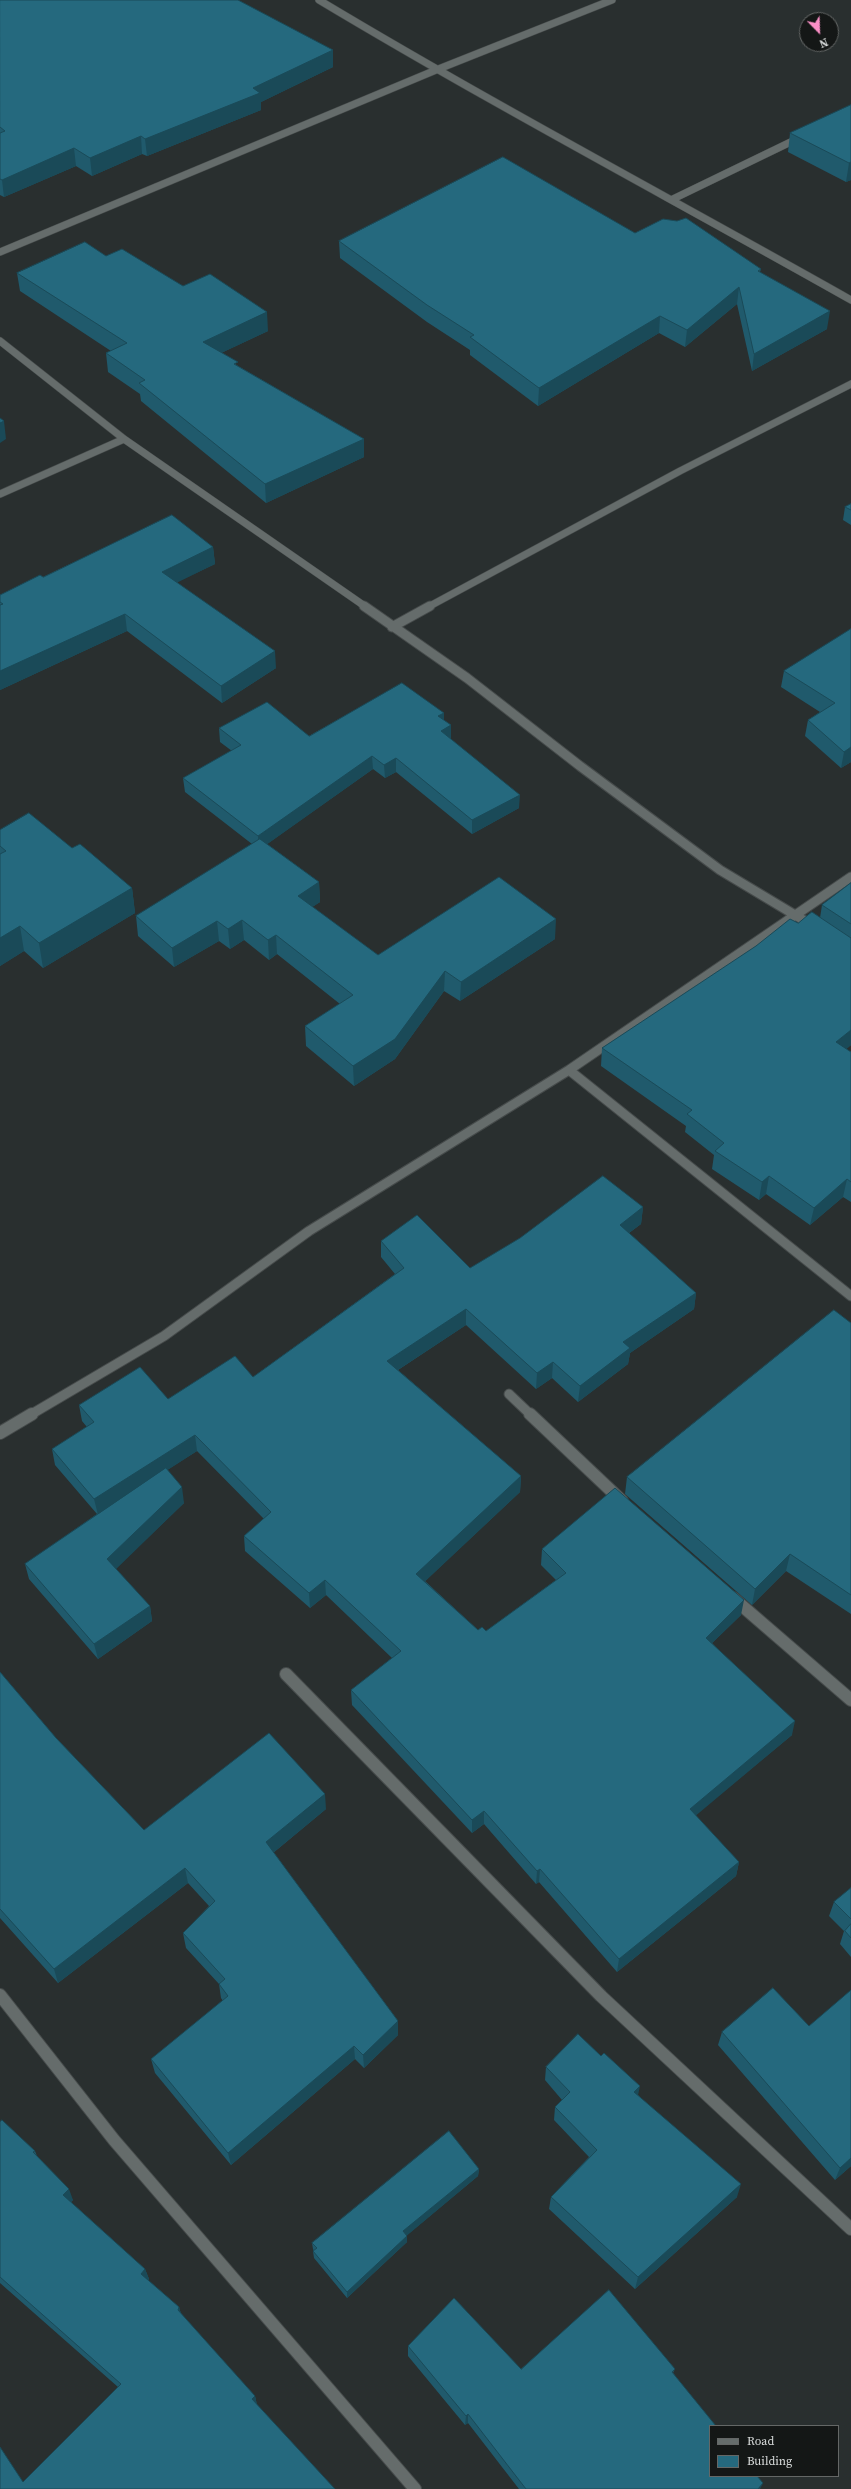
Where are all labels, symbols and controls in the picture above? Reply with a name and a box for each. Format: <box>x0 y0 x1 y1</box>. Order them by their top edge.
north arrow <box>799 12 839 52</box>
text: N <box>817 34 830 51</box>
legend <box>709 2425 839 2477</box>
text: Road <box>747 2433 774 2449</box>
text: Building <box>747 2453 792 2469</box>

